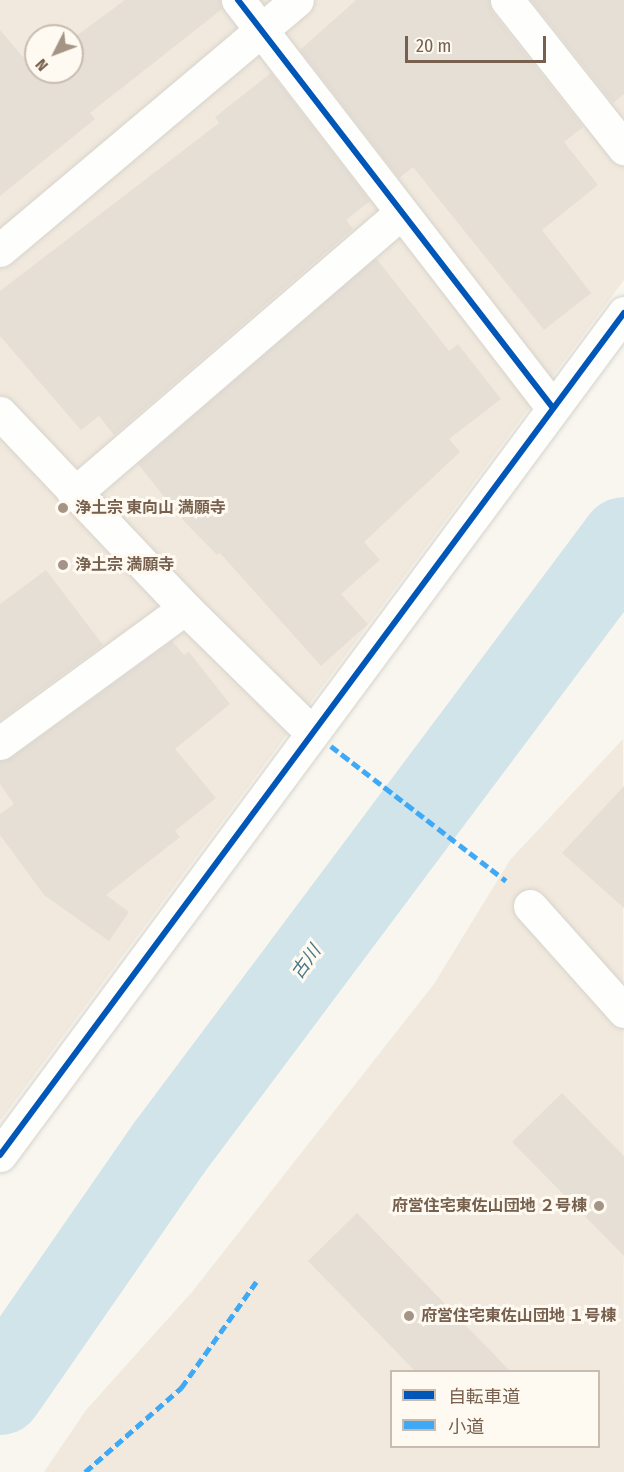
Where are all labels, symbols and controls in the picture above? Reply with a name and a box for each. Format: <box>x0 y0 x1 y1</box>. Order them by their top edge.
north arrow <box>24 24 84 84</box>
scale bar <box>408 24 549 62</box>
text: 20 m <box>416 35 451 57</box>
text: N <box>31 55 52 75</box>
place label: 浄土宗 東向山 満願寺 <box>75 498 226 518</box>
marker: 浄土宗 東向山 満願寺 <box>56 501 70 515</box>
place label: 浄土宗 満願寺 <box>75 555 174 575</box>
marker: 浄土宗 満願寺 <box>56 558 70 572</box>
water label: 古川 <box>287 941 325 983</box>
place label: 府営住宅東佐山団地 ２号棟 <box>392 1196 587 1216</box>
marker: 府営住宅東佐山団地 ２号棟 <box>592 1199 606 1213</box>
place label: 府営住宅東佐山団地 １号棟 <box>421 1306 616 1326</box>
marker: 府営住宅東佐山団地 １号棟 <box>402 1309 416 1323</box>
legend <box>390 1370 600 1448</box>
text: 自転車道 <box>448 1386 520 1408</box>
text: 小道 <box>448 1416 484 1438</box>

